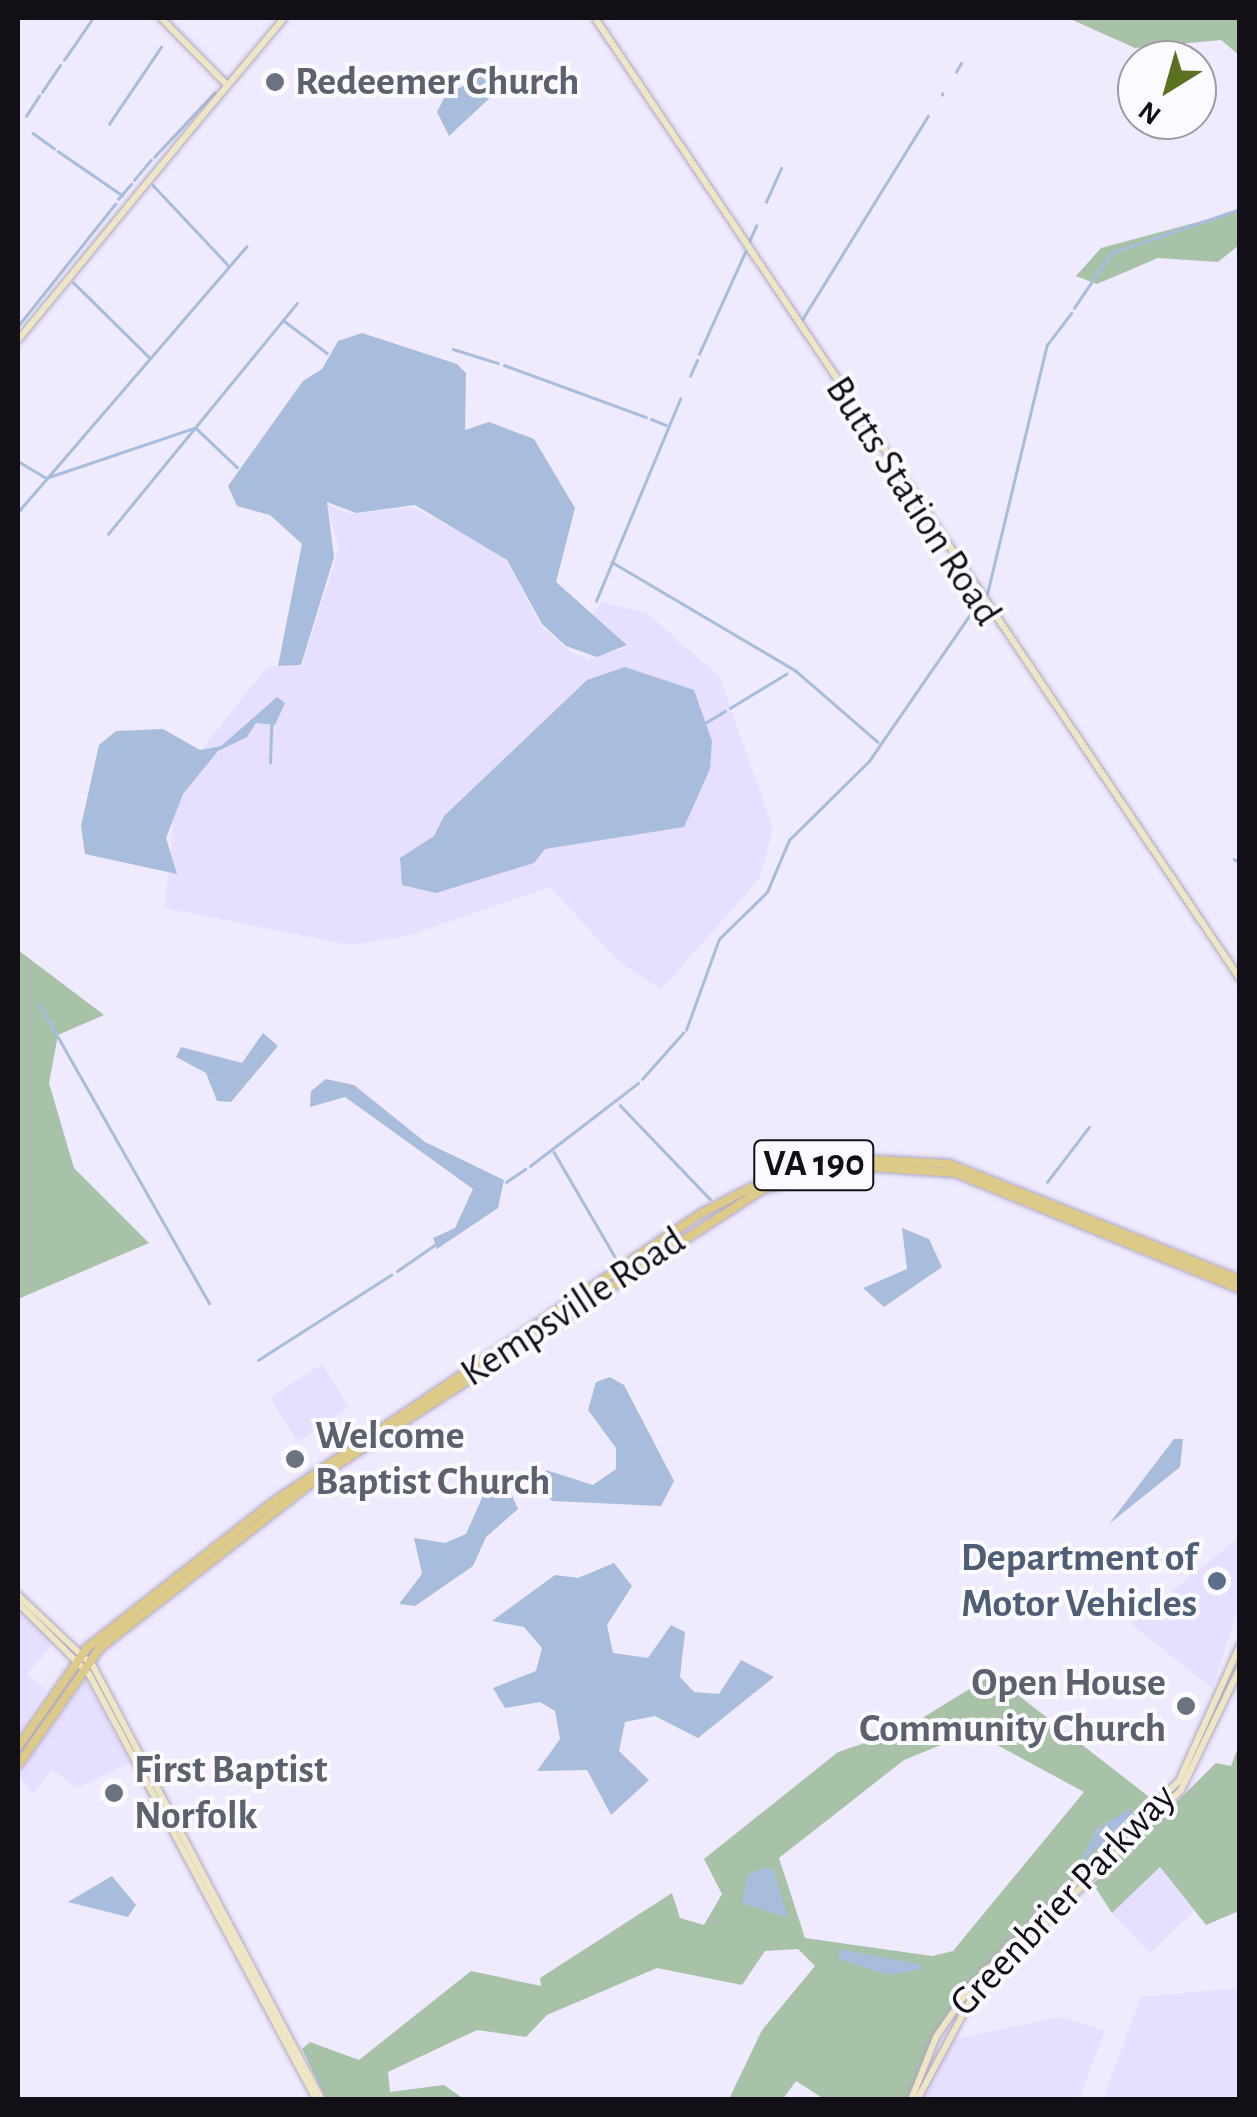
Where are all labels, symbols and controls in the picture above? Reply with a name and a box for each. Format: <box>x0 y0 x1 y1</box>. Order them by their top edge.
north arrow <box>1117 40 1217 140</box>
place label: Redeemer Church <box>295 58 579 106</box>
marker: Redeemer Church <box>264 71 286 93</box>
text: N <box>1134 95 1166 129</box>
street label: Butts Station Road <box>815 367 1011 635</box>
road number: VA 190 <box>752 1132 876 1198</box>
street label: Kempsville Road <box>452 1217 694 1397</box>
place label: Welcome Baptist Church <box>315 1412 550 1506</box>
marker: Welcome Baptist Church <box>284 1448 306 1470</box>
place label: Department of Motor Vehicles <box>961 1534 1197 1628</box>
marker: Department of Motor Vehicles <box>1206 1570 1228 1592</box>
place label: Open House Community Church <box>859 1659 1166 1753</box>
marker: Open House Community Church <box>1175 1695 1197 1717</box>
place label: First Baptist Norfolk <box>134 1746 327 1840</box>
street label: Greenbrier Parkway <box>940 1774 1186 2026</box>
marker: First Baptist Norfolk <box>103 1782 125 1804</box>

